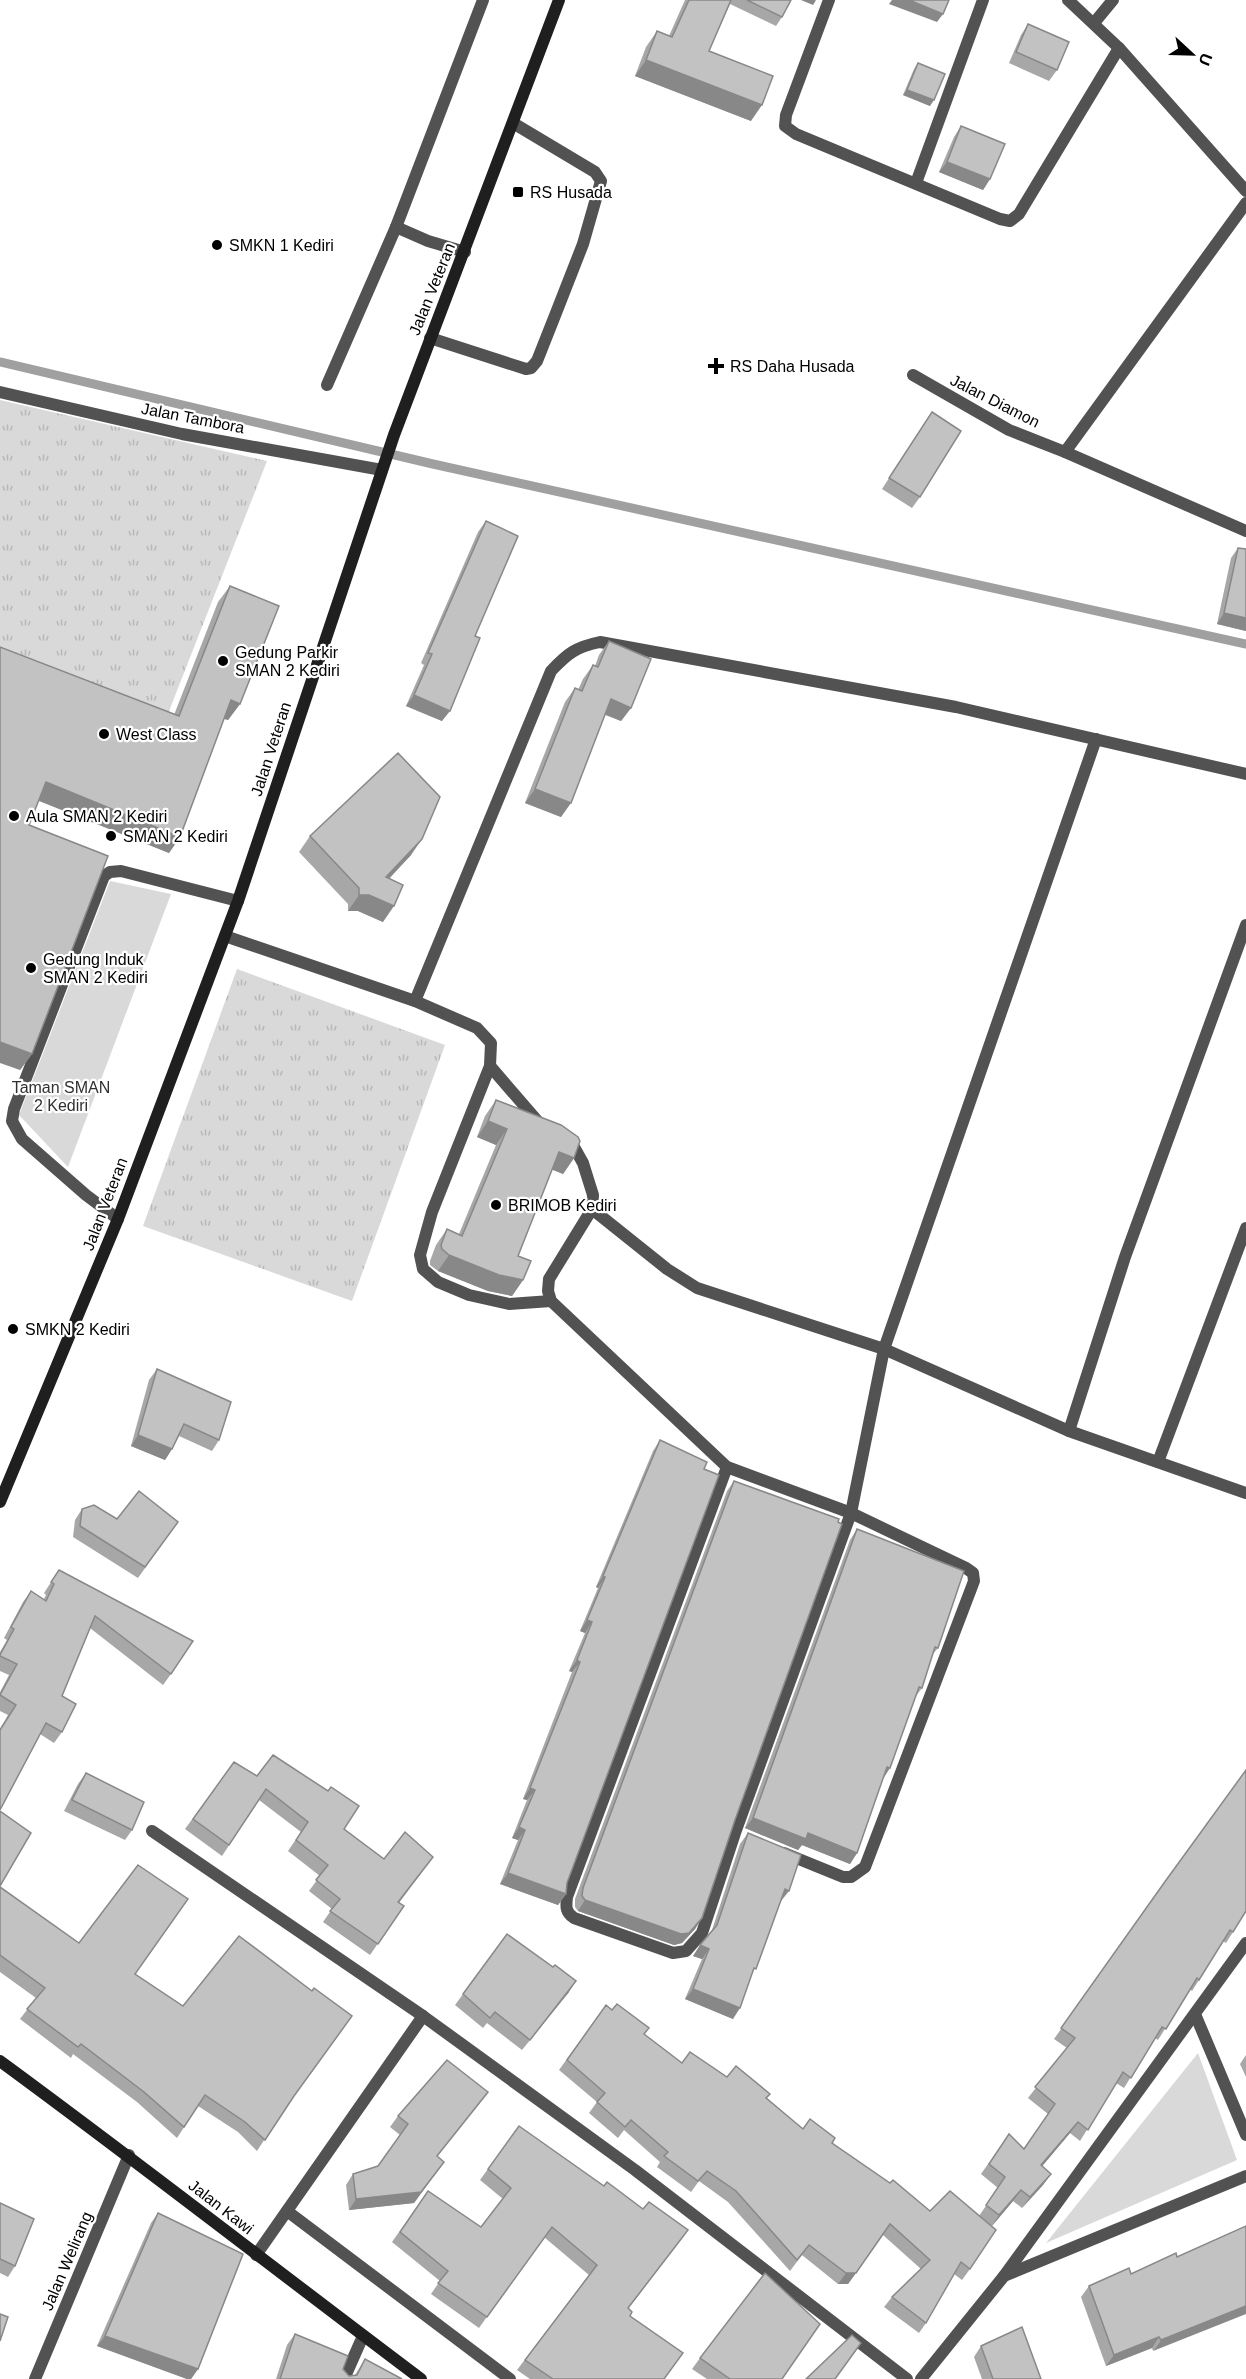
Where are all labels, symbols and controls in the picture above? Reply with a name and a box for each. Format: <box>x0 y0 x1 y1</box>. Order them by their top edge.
north arrow <box>1162 24 1222 84</box>
text: U <box>1195 51 1215 68</box>
place label: RS Husada <box>530 184 612 201</box>
marker: RS Husada <box>511 185 525 199</box>
place label: SMKN 1 Kediri <box>229 237 334 254</box>
marker: SMKN 1 Kediri <box>210 238 224 252</box>
street label: Jalan Veteran <box>406 240 458 338</box>
marker: RS Daha Husada <box>707 357 725 375</box>
place label: RS Daha Husada <box>730 358 855 375</box>
street label: Jalan Diamon <box>948 371 1042 431</box>
street label: Jalan Tambora <box>140 400 246 436</box>
place label: Gedung Parkir SMAN 2 Kediri <box>235 644 340 679</box>
marker: Gedung Parkir SMAN 2 Kediri <box>216 654 230 668</box>
street label: Jalan Veteran <box>248 700 294 798</box>
place label: West Class <box>116 726 197 743</box>
marker: West Class <box>97 727 111 741</box>
place label: Aula SMAN 2 Kediri <box>26 808 167 825</box>
marker: Aula SMAN 2 Kediri <box>7 809 21 823</box>
place label: SMAN 2 Kediri <box>123 828 228 845</box>
marker: SMAN 2 Kediri <box>104 829 118 843</box>
place label: Gedung Induk SMAN 2 Kediri <box>43 951 148 986</box>
marker: Gedung Induk SMAN 2 Kediri <box>24 961 38 975</box>
park label: Taman SMAN 2 Kediri <box>12 1079 110 1114</box>
street label: Jalan Veteran <box>80 1155 130 1253</box>
place label: BRIMOB Kediri <box>508 1197 616 1214</box>
marker: BRIMOB Kediri <box>489 1198 503 1212</box>
place label: SMKN 2 Kediri <box>25 1321 130 1338</box>
marker: SMKN 2 Kediri <box>6 1322 20 1336</box>
street label: Jalan Kawi <box>185 2176 257 2238</box>
street label: Jalan Welirang <box>39 2209 95 2313</box>

